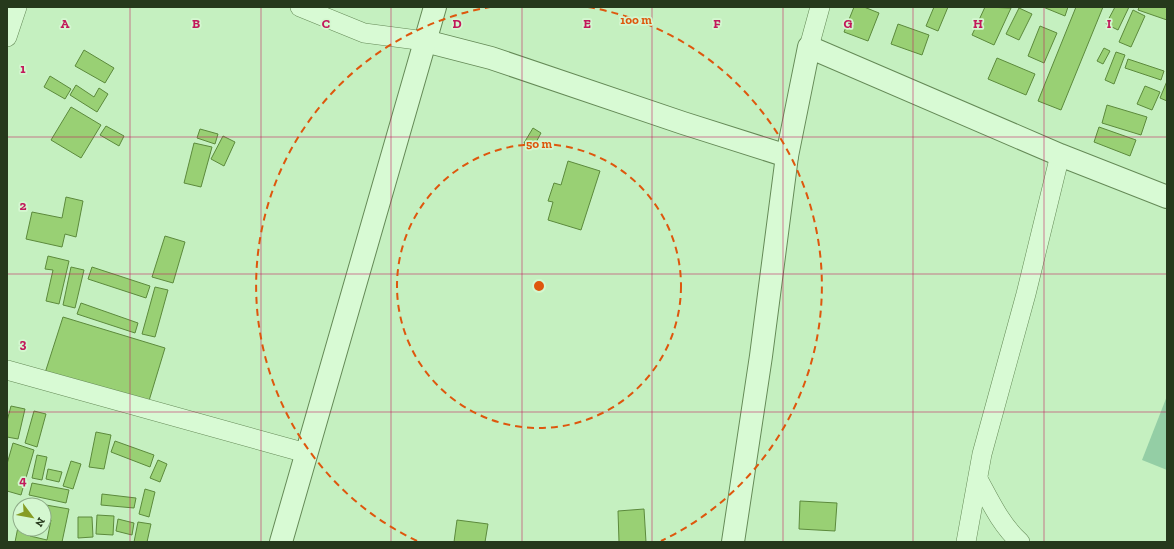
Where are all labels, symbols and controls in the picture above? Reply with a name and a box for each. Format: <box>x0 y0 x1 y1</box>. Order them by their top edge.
text: 100 m <box>620 13 652 27</box>
text: A <box>61 16 70 31</box>
text: B <box>192 16 200 31</box>
text: C <box>322 16 330 31</box>
text: D <box>452 16 462 31</box>
text: E <box>583 16 591 31</box>
text: F <box>713 16 721 31</box>
text: G <box>844 16 853 31</box>
text: H <box>973 16 983 31</box>
text: I <box>1107 16 1112 31</box>
text: 1 <box>20 61 26 76</box>
text: 50 m <box>526 137 552 151</box>
text: 2 <box>20 198 27 213</box>
centre of rings <box>532 279 546 293</box>
text: 3 <box>20 336 27 351</box>
text: 4 <box>19 473 27 488</box>
north arrow <box>12 497 52 537</box>
text: N <box>32 515 48 530</box>

